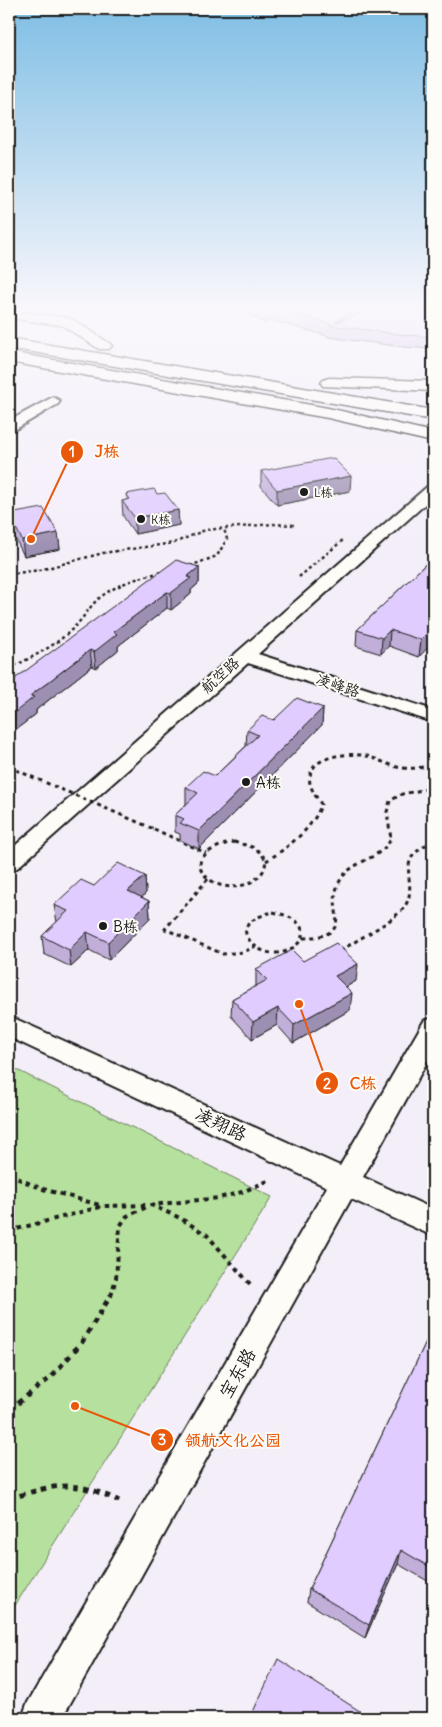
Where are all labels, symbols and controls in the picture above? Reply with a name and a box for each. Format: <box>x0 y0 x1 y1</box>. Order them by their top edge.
callout: J栋 <box>60 436 129 467</box>
text: J栋 <box>95 441 119 461</box>
text: 1 <box>69 442 75 461</box>
place label: L栋 <box>314 485 333 500</box>
marker: L栋 <box>298 486 310 498</box>
place label: K栋 <box>151 512 170 527</box>
marker: K栋 <box>135 513 147 525</box>
street label: 航空路 <box>197 653 243 697</box>
street label: 凌峰路 <box>314 669 362 701</box>
place label: A栋 <box>256 773 281 792</box>
marker: A栋 <box>240 776 252 788</box>
place label: B栋 <box>113 917 138 936</box>
marker: B栋 <box>97 920 109 932</box>
callout: C栋 <box>315 1068 386 1099</box>
text: C栋 <box>350 1073 376 1093</box>
text: 2 <box>323 1074 331 1093</box>
street label: 凌翔路 <box>192 1102 250 1146</box>
street label: 宝东路 <box>214 1344 260 1402</box>
callout: 领航文化公园 <box>150 1424 291 1455</box>
text: 3 <box>158 1430 166 1449</box>
text: 领航文化公园 <box>185 1430 281 1450</box>

